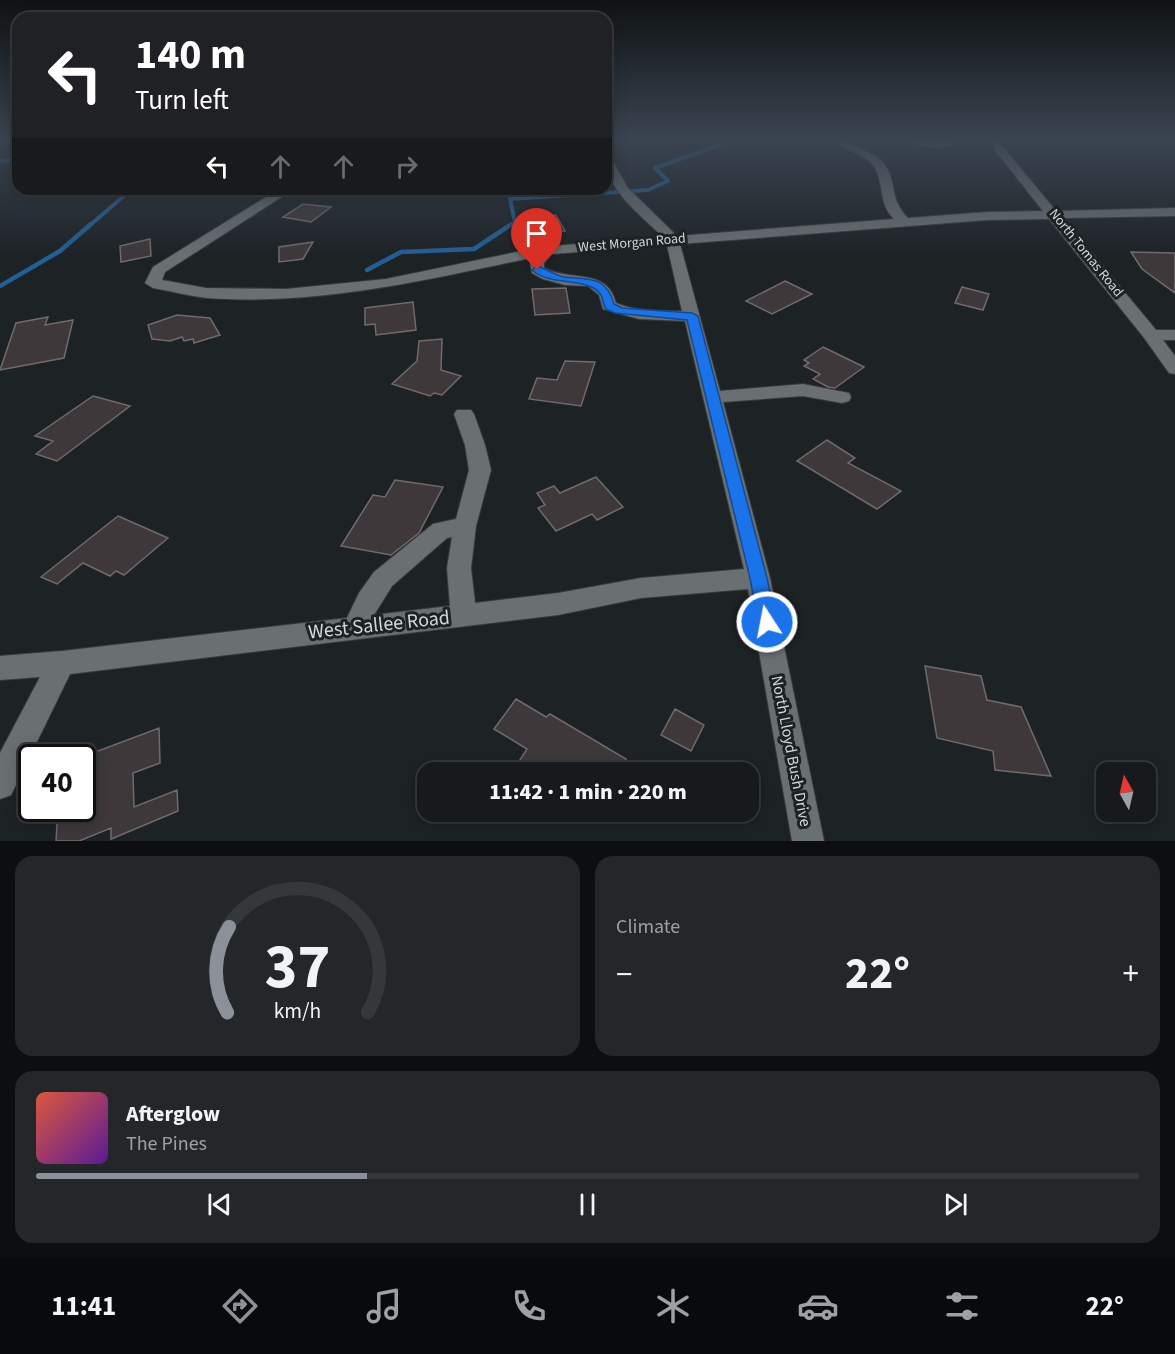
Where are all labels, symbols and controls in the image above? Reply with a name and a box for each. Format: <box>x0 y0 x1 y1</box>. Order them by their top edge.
text: 140 m <box>135 25 246 85</box>
icon: left <box>36 36 114 114</box>
text: Turn left <box>135 81 229 120</box>
icon: left <box>201 150 234 183</box>
icon: ahead <box>264 150 297 183</box>
icon: ahead <box>327 150 360 183</box>
icon: right <box>390 150 423 183</box>
street label: North Tomas Road <box>1044 205 1128 301</box>
pin <box>511 208 562 270</box>
icon: arrive <box>520 217 553 250</box>
street label: West Morgan Road <box>577 228 687 258</box>
position arrow <box>735 590 799 654</box>
street label: West Sallee Road <box>307 604 451 646</box>
street label: North Lloyd Bush Drive <box>766 674 816 828</box>
speed limit sign: 40 <box>18 744 96 822</box>
north arrow <box>1096 762 1156 822</box>
map controls <box>1096 762 1156 822</box>
text: 11:42 · 1 min · 220 m <box>489 776 687 808</box>
text: Climate <box>616 913 680 941</box>
text: 37 <box>265 923 330 1012</box>
text: 22° <box>845 942 910 1006</box>
text: − <box>616 951 632 998</box>
text: + <box>1123 951 1139 998</box>
text: km/h <box>274 996 321 1027</box>
text: Afterglow <box>126 1098 220 1130</box>
text: The Pines <box>126 1130 207 1158</box>
icon: previous <box>203 1188 236 1221</box>
icon: pause <box>571 1188 604 1221</box>
icon: next <box>939 1188 972 1221</box>
icon: directions <box>219 1285 261 1327</box>
icon: music <box>363 1285 405 1327</box>
icon: phone <box>508 1285 550 1327</box>
icon: climate <box>652 1285 694 1327</box>
icon: car <box>797 1285 839 1327</box>
icon: filters <box>941 1285 983 1327</box>
text: 11:41 <box>51 1287 116 1326</box>
text: 22° <box>1085 1287 1124 1326</box>

